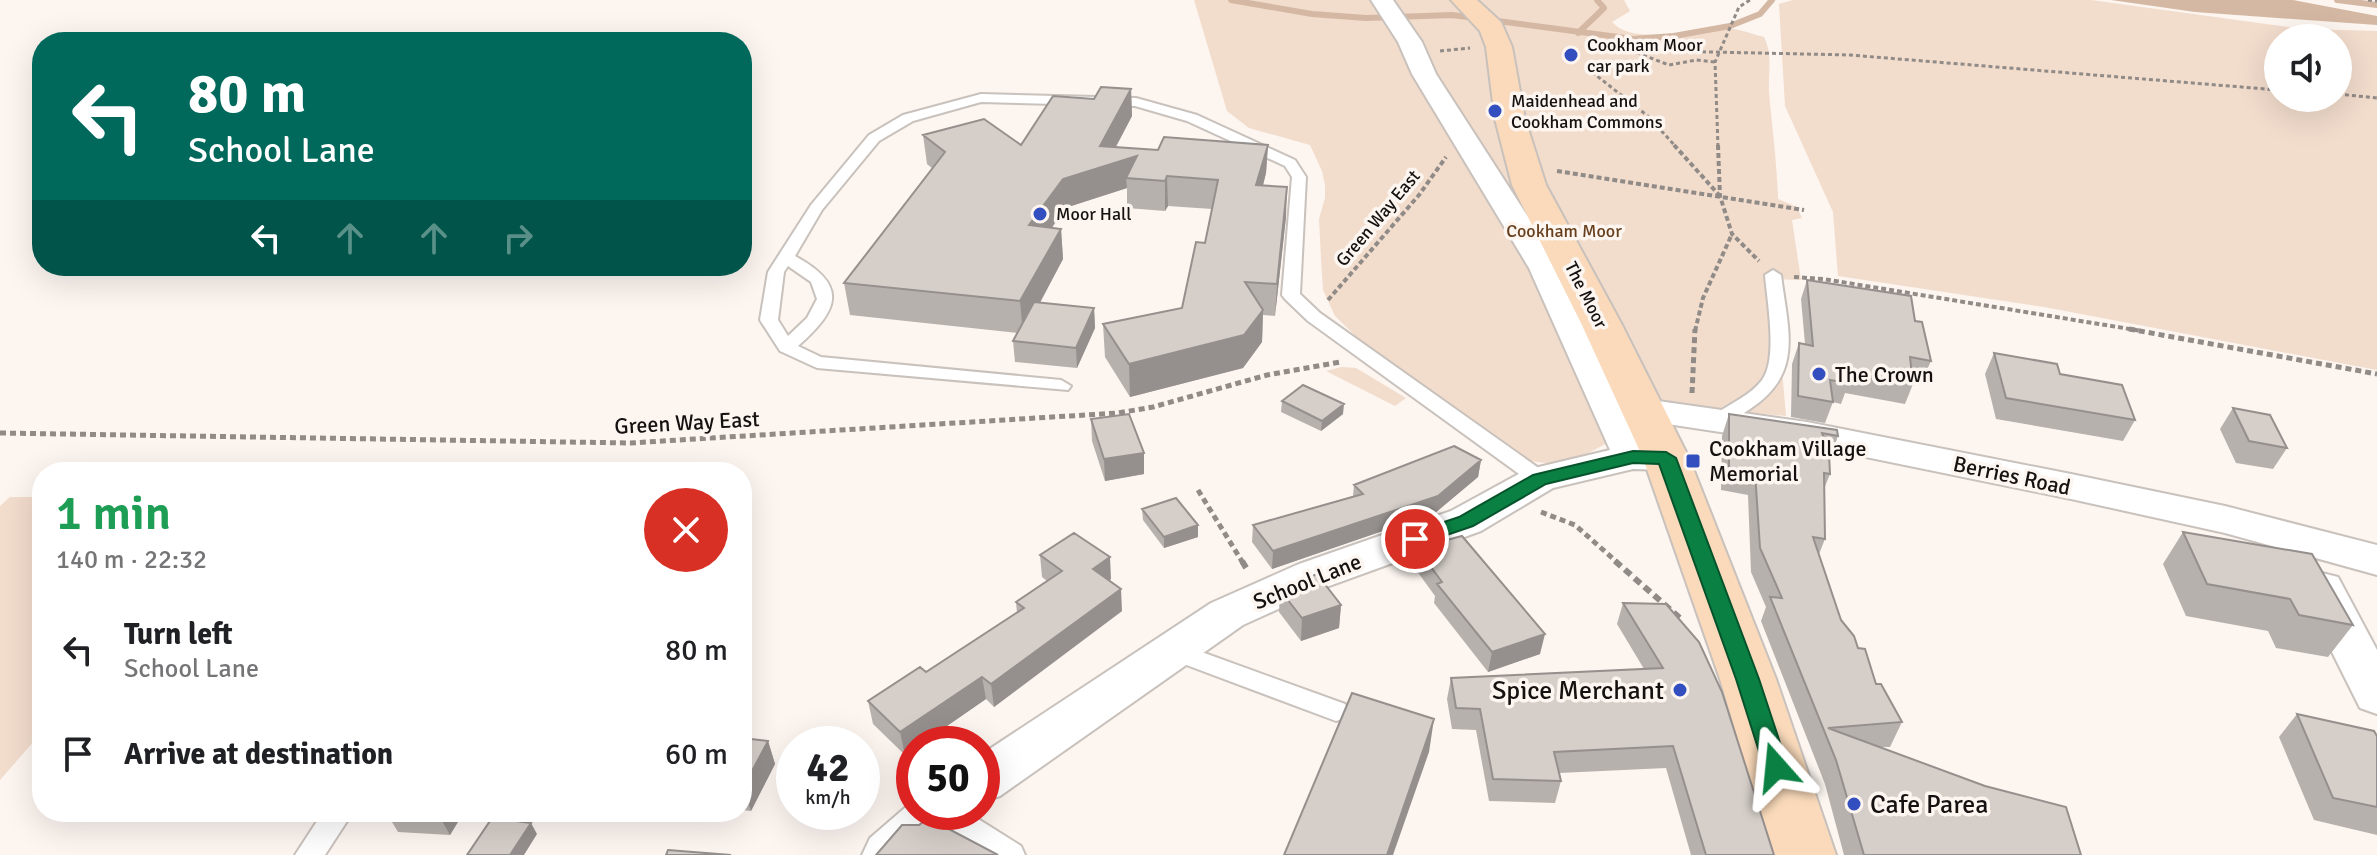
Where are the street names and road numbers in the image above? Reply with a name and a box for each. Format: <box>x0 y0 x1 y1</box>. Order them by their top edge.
street label: Green Way East <box>1331 165 1425 271</box>
street label: The Moor <box>1560 258 1612 332</box>
street label: Green Way East <box>614 405 761 440</box>
street label: Berries Road <box>1951 450 2073 501</box>
street label: School Lane <box>1249 548 1365 615</box>

